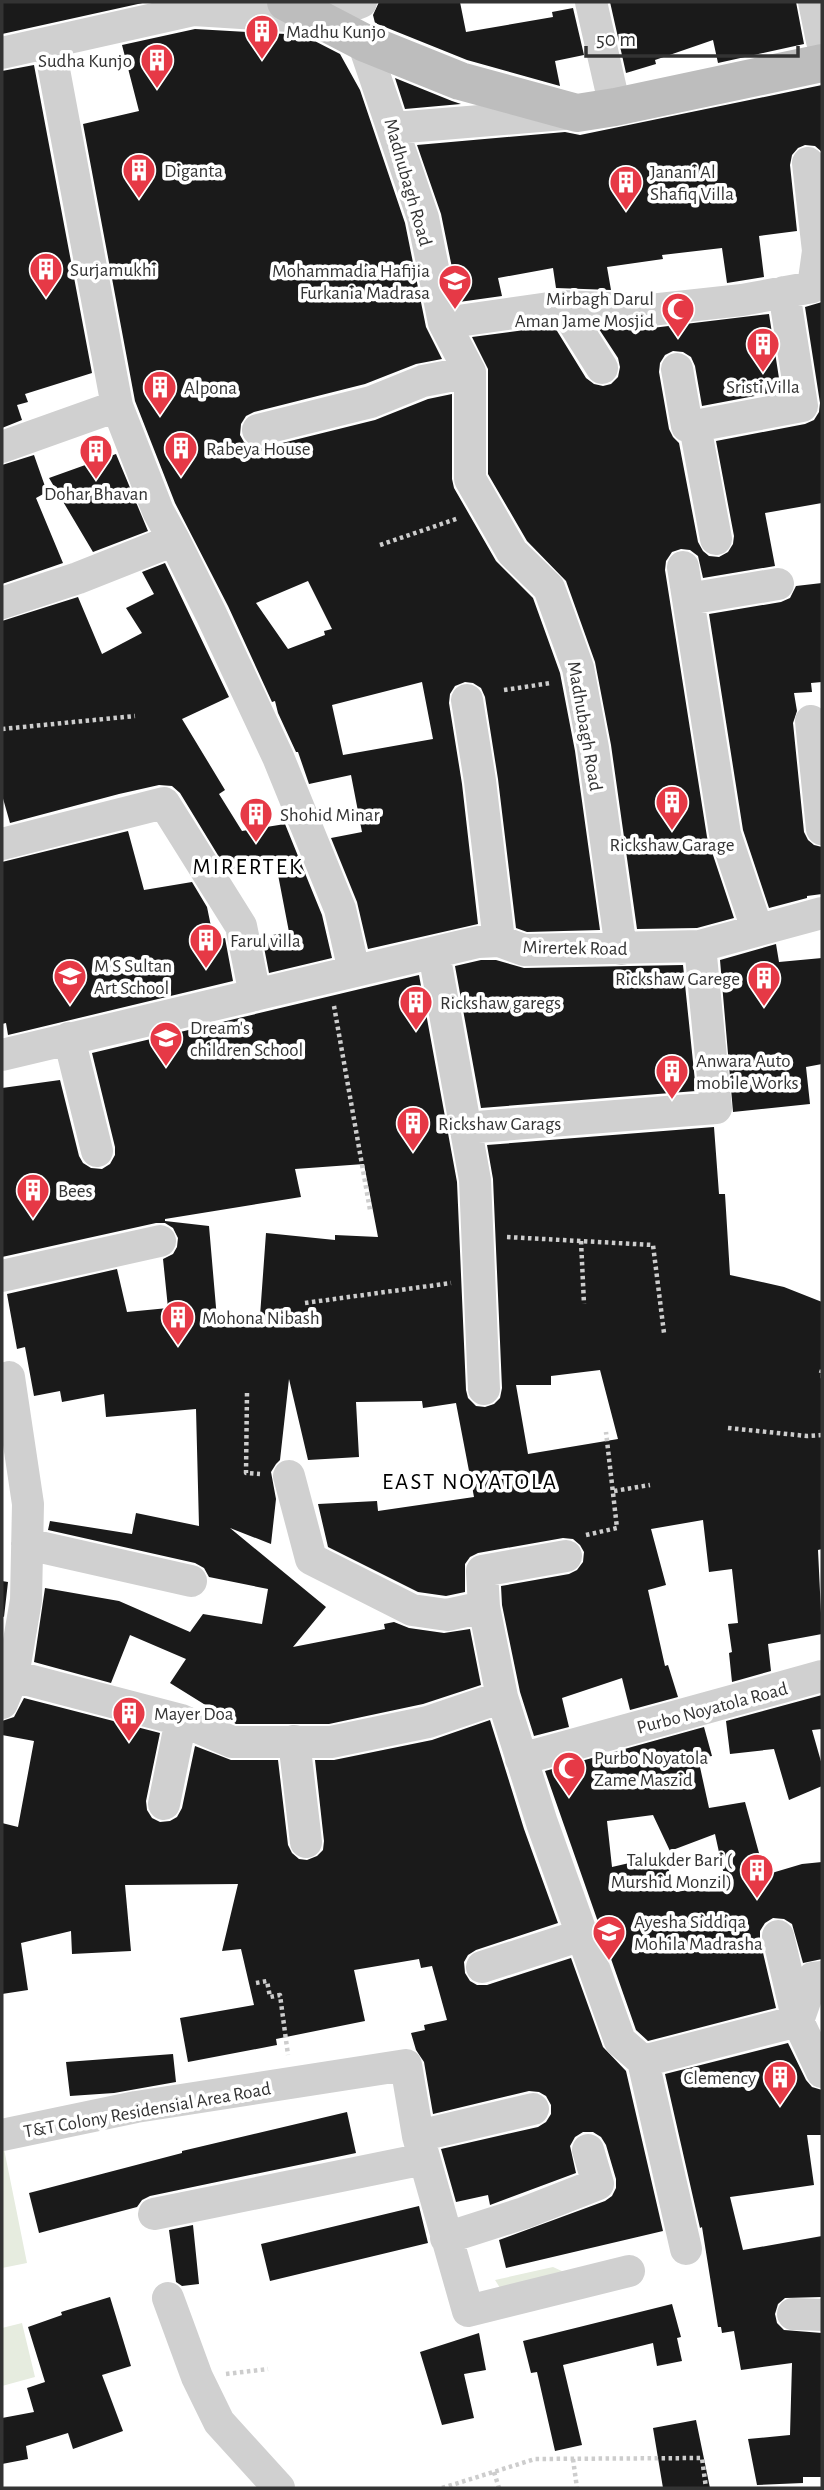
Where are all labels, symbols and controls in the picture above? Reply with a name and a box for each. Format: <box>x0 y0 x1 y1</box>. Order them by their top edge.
building icon: Madhu Kunjo <box>243 12 281 61</box>
scale bar <box>586 14 798 58</box>
place label: Madhu Kunjo <box>286 23 386 42</box>
text: 50 m <box>596 29 636 50</box>
building icon: Sudha Kunjo <box>138 41 176 90</box>
place label: Sudha Kunjo <box>38 52 132 71</box>
street label: Madhubagh Road <box>380 117 435 248</box>
building icon: Diganta <box>120 151 158 200</box>
place label: Diganta <box>164 162 223 181</box>
building icon: Janani Al Shafiq Villa <box>607 163 645 212</box>
place label: Janani Al Shafiq Villa <box>650 163 734 204</box>
building icon: Surjamukhi <box>27 250 65 299</box>
place label: Surjamukhi <box>70 261 156 280</box>
place label: Mohammadia Hafijia Furkania Madrasa <box>272 262 430 303</box>
school or university icon: Mohammadia Hafijia Furkania Madrasa <box>436 262 474 311</box>
place label: Mirbagh Darul Aman Jame Mosjid <box>515 290 654 331</box>
mosque icon: Mirbagh Darul Aman Jame Mosjid <box>659 290 697 339</box>
building icon: Sristi Villa <box>744 325 782 374</box>
building icon: Alpona <box>141 368 179 417</box>
place label: Sristi Villa <box>726 378 800 397</box>
place label: Alpona <box>184 379 237 398</box>
building icon: Rabeya House <box>162 429 200 478</box>
building icon: Dohar Bhavan <box>77 432 115 481</box>
place label: Rabeya House <box>206 440 311 459</box>
place label: Dohar Bhavan <box>44 485 148 504</box>
street label: Madhubagh Road <box>564 660 605 793</box>
building icon: Rickshaw Garage <box>653 783 691 832</box>
building icon: Shohid Minar <box>237 795 275 844</box>
place label: Shohid Minar <box>280 806 380 825</box>
place label: Rickshaw Garage <box>609 836 735 855</box>
district label: MIRERTEK <box>192 856 304 879</box>
building icon: Farul villa <box>187 921 225 970</box>
place label: Farul villa <box>230 932 301 951</box>
street label: Mirertek Road <box>522 938 628 959</box>
school or university icon: M S Sultan Art School <box>51 957 89 1006</box>
place label: M S Sultan Art School <box>94 957 172 998</box>
building icon: Rickshaw Garege <box>745 959 783 1008</box>
place label: Rickshaw Garege <box>615 970 740 989</box>
building icon: Rickshaw garegs <box>397 983 435 1032</box>
place label: Rickshaw garegs <box>440 994 561 1013</box>
school or university icon: Dream's children School <box>147 1019 185 1068</box>
place label: Dream's children School <box>190 1019 303 1060</box>
building icon: Anwara Auto mobile Works <box>653 1052 691 1101</box>
place label: Anwara Auto mobile Works <box>696 1052 799 1093</box>
building icon: Rickshaw Garags <box>394 1104 432 1153</box>
place label: Rickshaw Garags <box>438 1115 561 1134</box>
building icon: Bees <box>14 1171 52 1220</box>
place label: Bees <box>58 1182 93 1201</box>
building icon: Mohona Nibash <box>159 1298 197 1347</box>
place label: Mohona Nibash <box>202 1309 320 1328</box>
district label: EAST NOYATOLA <box>382 1471 558 1494</box>
street label: Purbo Noyatola Road <box>635 1679 790 1738</box>
building icon: Mayer Doa <box>110 1694 148 1743</box>
place label: Mayer Doa <box>154 1705 234 1724</box>
mosque icon: Purbo Noyatola Zame Maszid <box>550 1749 588 1798</box>
place label: Purbo Noyatola Zame Maszid <box>594 1749 709 1790</box>
place label: Talukder Bari ( Murshid Monzil) <box>611 1851 733 1892</box>
building icon: Talukder Bari ( Murshid Monzil) <box>738 1851 776 1900</box>
school or university icon: Ayesha Siddiqa Mohila Madrasha <box>590 1913 628 1962</box>
place label: Ayesha Siddiqa Mohila Madrasha <box>634 1913 763 1954</box>
building icon: Clemency <box>761 2058 799 2107</box>
place label: Clemency <box>683 2069 756 2088</box>
street label: T&T Colony Residensial Area Road <box>22 2079 272 2142</box>

